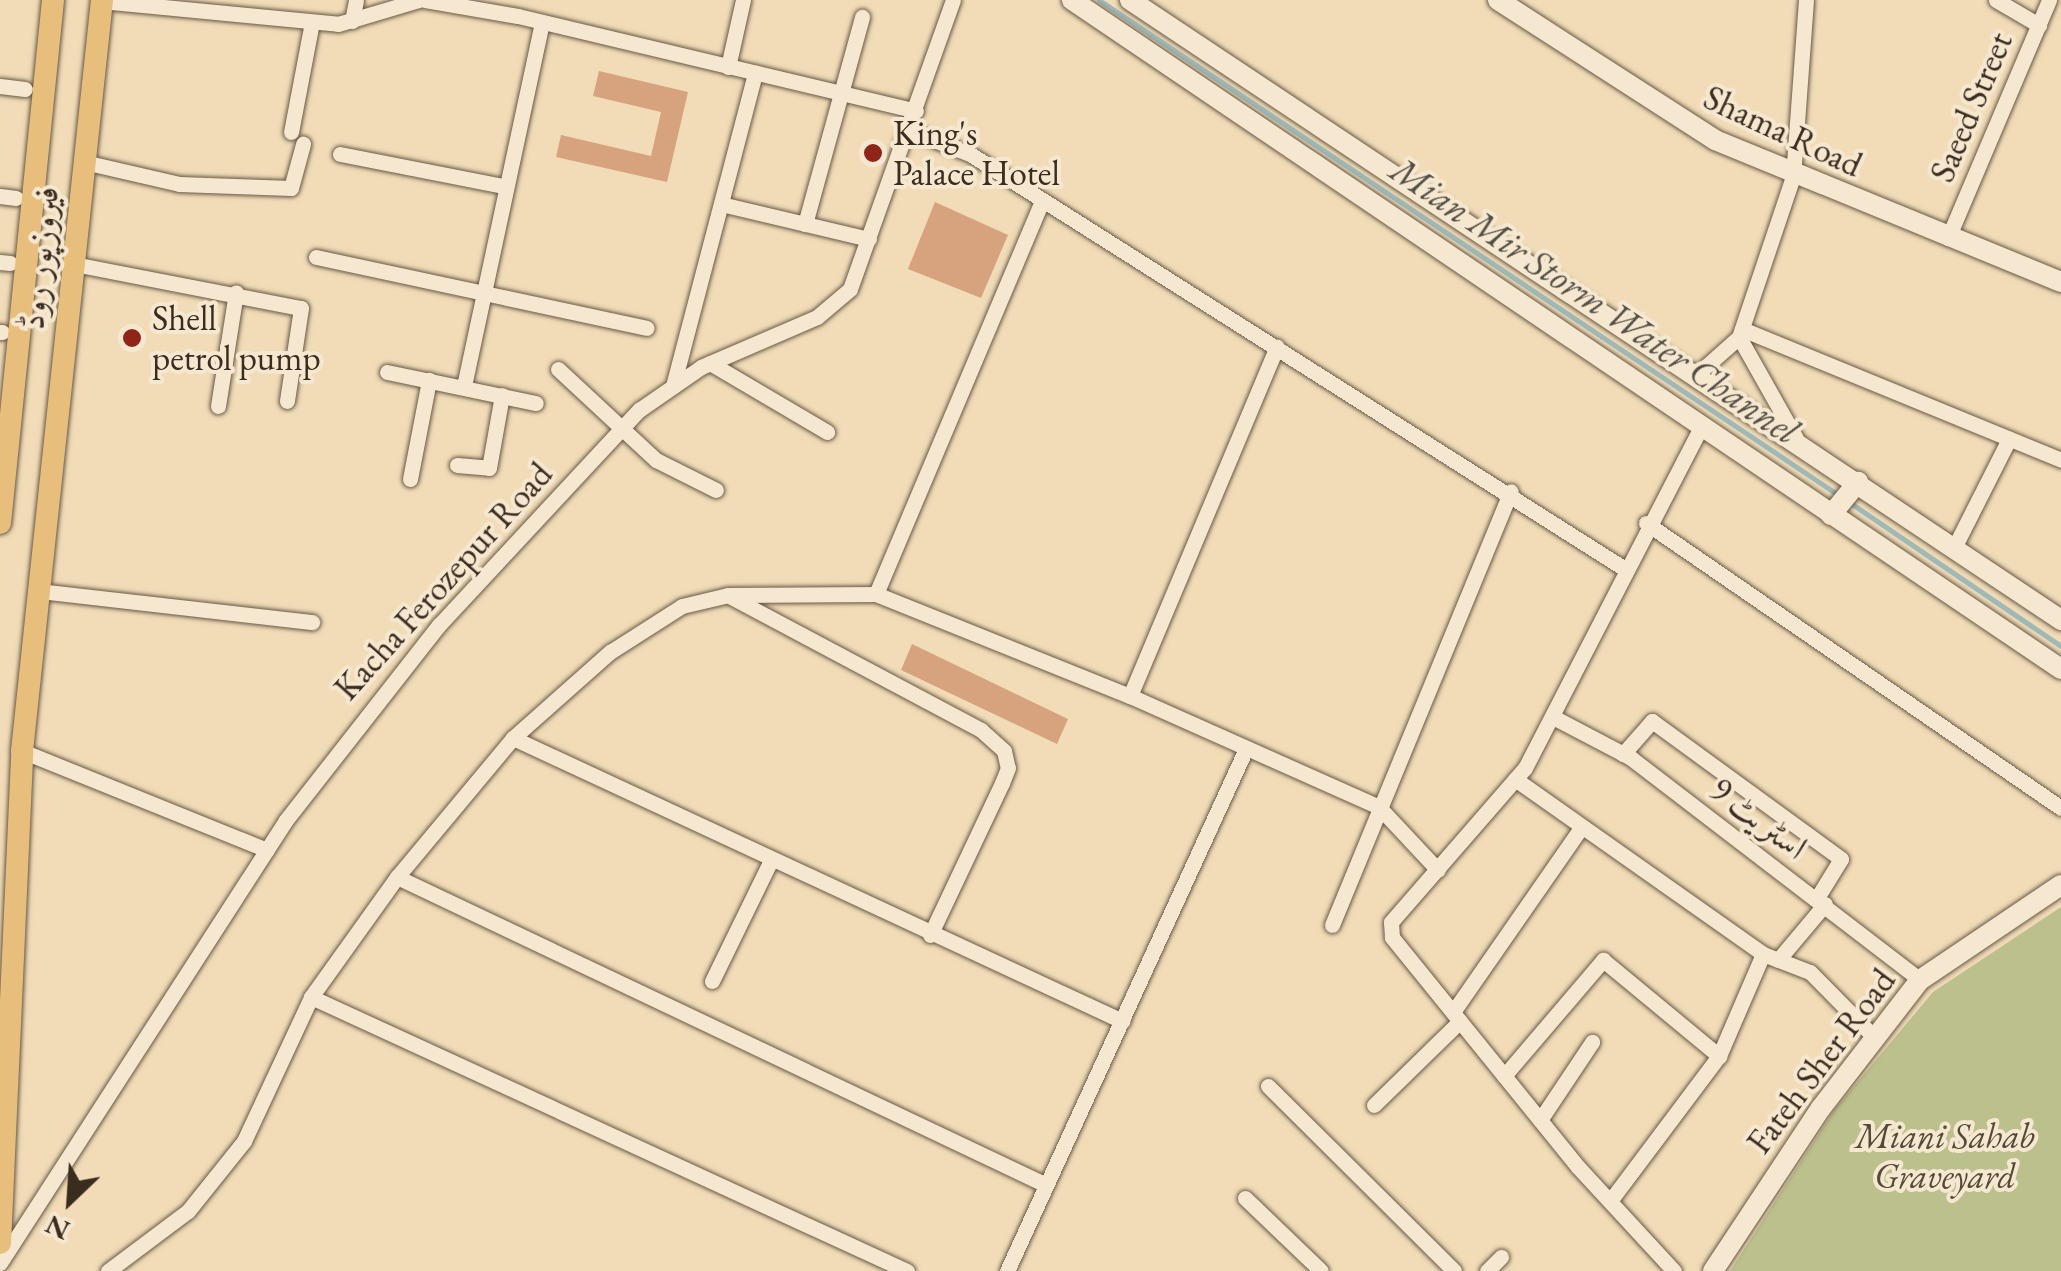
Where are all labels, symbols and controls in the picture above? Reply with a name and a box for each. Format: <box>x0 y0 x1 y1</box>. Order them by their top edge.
street label: Saeed Street <box>1921 26 2021 188</box>
street label: Shama Road <box>1697 76 1869 186</box>
place label: King's Palace Hotel <box>893 112 1060 194</box>
marker: King's Palace Hotel <box>862 142 884 164</box>
water label: Mian Mir Storm Water Channel <box>1382 146 1808 454</box>
street label: فیروزپور روڈ <box>11 184 67 332</box>
place label: Shell petrol pump <box>152 297 321 379</box>
marker: Shell petrol pump <box>121 327 143 349</box>
street label: Kacha Ferozepur Road <box>325 453 561 709</box>
street label: اسٹریٹ 9 <box>1702 768 1816 868</box>
street label: Fateh Sher Road <box>1738 960 1904 1162</box>
park label: Miani Sahab Graveyard <box>1855 1115 2035 1197</box>
north arrow <box>20 1151 120 1251</box>
text: N <box>39 1207 75 1249</box>

